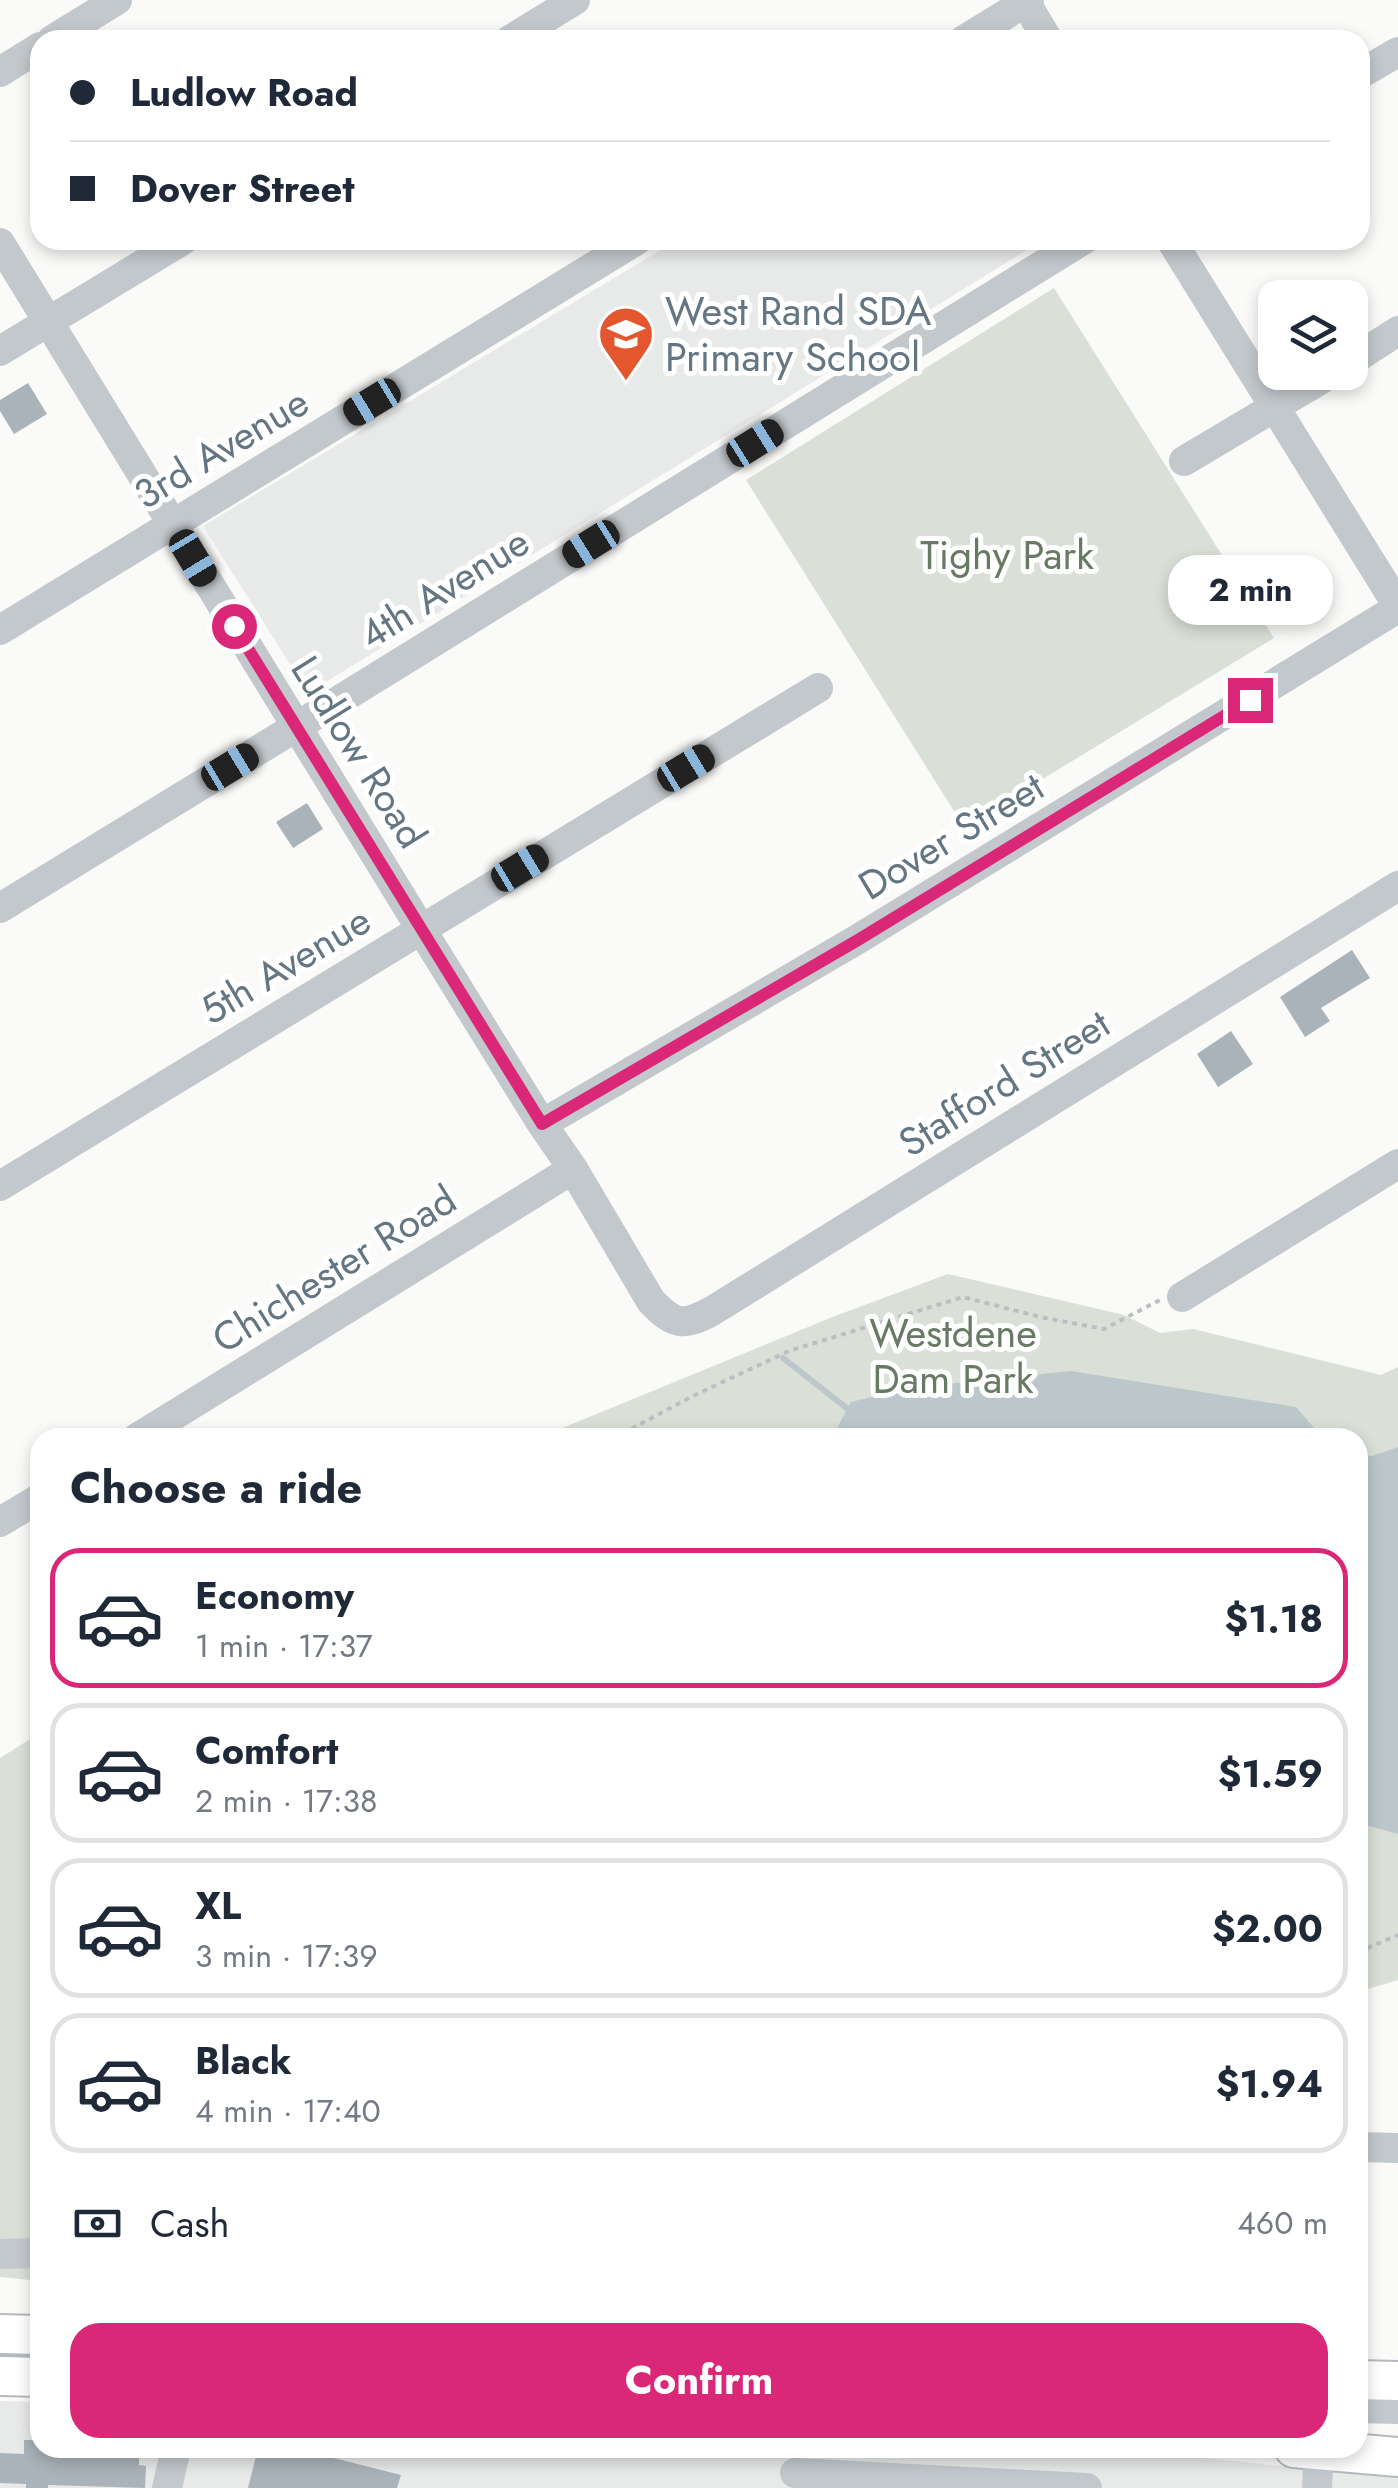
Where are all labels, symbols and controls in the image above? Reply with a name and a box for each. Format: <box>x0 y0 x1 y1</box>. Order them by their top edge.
text: Ludlow Road <box>130 65 358 120</box>
text: Dover Street <box>130 161 354 216</box>
map controls <box>1258 280 1368 390</box>
button: layers <box>1258 280 1368 390</box>
place label: West Rand SDA Primary School <box>665 282 932 386</box>
school or university icon: West Rand SDA Primary School <box>596 304 656 383</box>
street label: 3rd Avenue <box>123 373 319 523</box>
car <box>339 374 405 430</box>
car <box>722 414 788 472</box>
street label: 4th Avenue <box>348 513 540 663</box>
car <box>558 515 624 573</box>
car <box>165 525 221 591</box>
park label: Tighy Park <box>920 526 1094 584</box>
callout: 2 min <box>1168 555 1332 625</box>
text: 2 min <box>1208 567 1293 613</box>
route start <box>212 604 257 649</box>
street label: Ludlow Road <box>277 645 441 859</box>
route end <box>1228 678 1273 723</box>
car <box>197 739 263 795</box>
car <box>653 740 719 796</box>
street label: Dover Street <box>847 758 1055 914</box>
car <box>487 840 553 896</box>
street label: 5th Avenue <box>189 891 381 1039</box>
street label: Stafford Street <box>887 995 1121 1171</box>
street label: Chichester Road <box>201 1171 467 1367</box>
park label: Westdene Dam Park <box>869 1304 1037 1408</box>
text: Choose a ride <box>70 1455 362 1520</box>
text: Economy <box>195 1568 354 1623</box>
icon: car <box>75 1573 165 1663</box>
text: $1.18 <box>1225 1591 1323 1646</box>
text: 1 min · 17:37 <box>195 1623 372 1669</box>
text: Comfort <box>195 1723 338 1778</box>
icon: car <box>75 1728 165 1818</box>
text: $1.59 <box>1218 1746 1323 1801</box>
text: 2 min · 17:38 <box>195 1778 377 1824</box>
text: XL <box>195 1878 241 1933</box>
icon: car <box>75 1883 165 1973</box>
text: $2.00 <box>1212 1901 1323 1956</box>
text: 3 min · 17:39 <box>195 1933 378 1979</box>
text: Black <box>195 2033 292 2088</box>
icon: car <box>75 2038 165 2128</box>
text: $1.94 <box>1216 2056 1323 2111</box>
text: 4 min · 17:40 <box>195 2088 381 2134</box>
icon: cash <box>70 2196 125 2251</box>
text: Cash <box>150 2196 230 2251</box>
text: 460 m <box>1237 2200 1328 2246</box>
button: Confirm <box>70 2323 1328 2438</box>

